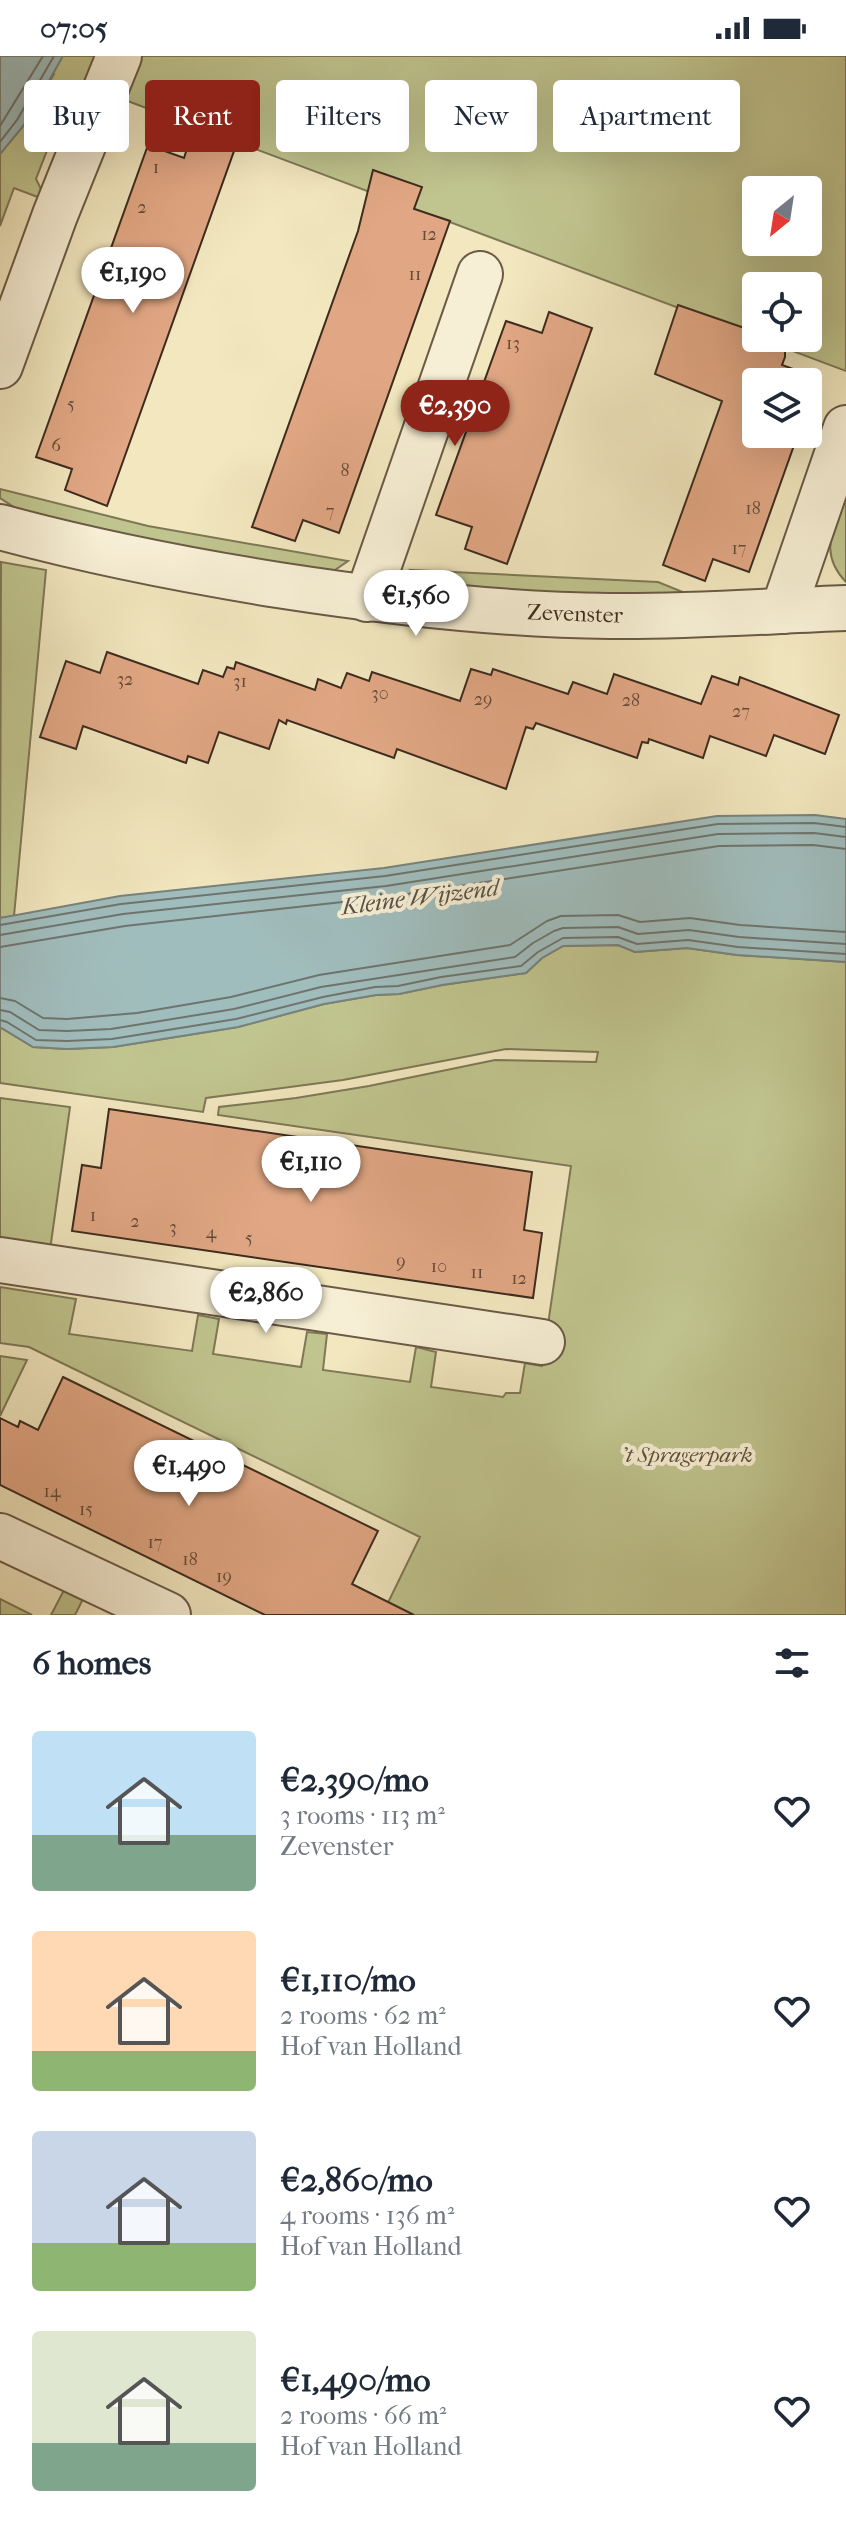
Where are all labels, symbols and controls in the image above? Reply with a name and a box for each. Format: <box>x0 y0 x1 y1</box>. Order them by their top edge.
text: 07:05 <box>40 11 108 46</box>
chip: Buy <box>24 80 129 152</box>
chip: Rent <box>145 80 260 152</box>
chip: Filters <box>276 80 409 152</box>
chip: New <box>425 80 537 152</box>
chip: Apartment <box>553 80 740 152</box>
house number: 1 <box>153 157 159 178</box>
north arrow <box>742 176 822 256</box>
map controls <box>742 176 822 448</box>
house number: 2 <box>137 197 147 218</box>
house number: 12 <box>421 224 437 245</box>
pin: €1,190 <box>68 247 198 315</box>
text: €1,190 <box>99 257 167 288</box>
house number: 11 <box>409 264 421 285</box>
button: locate <box>742 272 822 352</box>
house number: 13 <box>506 333 520 354</box>
button: layers <box>742 368 822 448</box>
pin: €2,390 <box>390 380 520 448</box>
text: €2,390 <box>419 390 491 421</box>
house number: 5 <box>67 394 75 415</box>
house number: 6 <box>51 435 61 456</box>
house number: 8 <box>340 460 350 481</box>
house number: 18 <box>745 498 761 519</box>
house number: 7 <box>326 501 335 522</box>
house number: 17 <box>731 538 747 559</box>
pin: €1,560 <box>351 570 481 638</box>
text: €1,560 <box>382 580 450 611</box>
street label: Zevenster <box>527 599 624 629</box>
house number: 32 <box>117 669 133 690</box>
house number: 31 <box>233 671 247 692</box>
house number: 30 <box>371 683 389 704</box>
house number: 29 <box>474 689 492 710</box>
house number: 28 <box>622 690 640 711</box>
house number: 27 <box>732 701 750 722</box>
water label: Kleine Wijzend <box>338 873 503 921</box>
pin: €1,110 <box>246 1136 376 1204</box>
text: €1,110 <box>280 1146 342 1177</box>
house number: 1 <box>90 1205 96 1226</box>
house number: 2 <box>130 1211 140 1232</box>
house number: 3 <box>169 1217 177 1238</box>
house number: 4 <box>206 1222 217 1243</box>
house number: 5 <box>245 1228 253 1249</box>
house number: 9 <box>396 1251 406 1272</box>
house number: 10 <box>431 1256 447 1277</box>
house number: 11 <box>471 1262 483 1283</box>
pin: €2,860 <box>201 1267 331 1335</box>
house number: 12 <box>511 1268 527 1289</box>
text: €2,860 <box>228 1277 304 1308</box>
pin: €1,490 <box>124 1440 254 1508</box>
park label: 't Spragerpark <box>621 1442 753 1468</box>
text: €1,490 <box>152 1450 226 1481</box>
house number: 14 <box>43 1481 61 1502</box>
house number: 15 <box>79 1499 93 1520</box>
house number: 17 <box>147 1532 163 1553</box>
house number: 18 <box>182 1549 198 1570</box>
house number: 19 <box>216 1566 232 1587</box>
icon: filters <box>770 1641 814 1685</box>
text: 6 homes <box>32 1643 151 1683</box>
text: €2,390/mo <box>280 1760 429 1800</box>
icon: home <box>96 1763 192 1859</box>
icon: heart <box>770 1789 814 1833</box>
text: 3 rooms · 113 m² <box>280 1800 445 1831</box>
text: Zevenster <box>280 1831 393 1862</box>
text: €1,110/mo <box>280 1960 416 2000</box>
icon: home <box>96 1963 192 2059</box>
icon: heart <box>770 1989 814 2033</box>
text: 2 rooms · 62 m² <box>280 2000 446 2031</box>
text: Hof van Holland <box>280 2031 462 2062</box>
text: €2,860/mo <box>280 2160 433 2200</box>
icon: home <box>96 2163 192 2259</box>
icon: heart <box>770 2189 814 2233</box>
text: 4 rooms · 136 m² <box>280 2200 454 2231</box>
text: Hof van Holland <box>280 2231 462 2262</box>
text: €1,490/mo <box>280 2360 431 2400</box>
icon: home <box>96 2363 192 2459</box>
icon: heart <box>770 2389 814 2433</box>
text: 2 rooms · 66 m² <box>280 2400 446 2431</box>
text: Hof van Holland <box>280 2431 462 2462</box>

